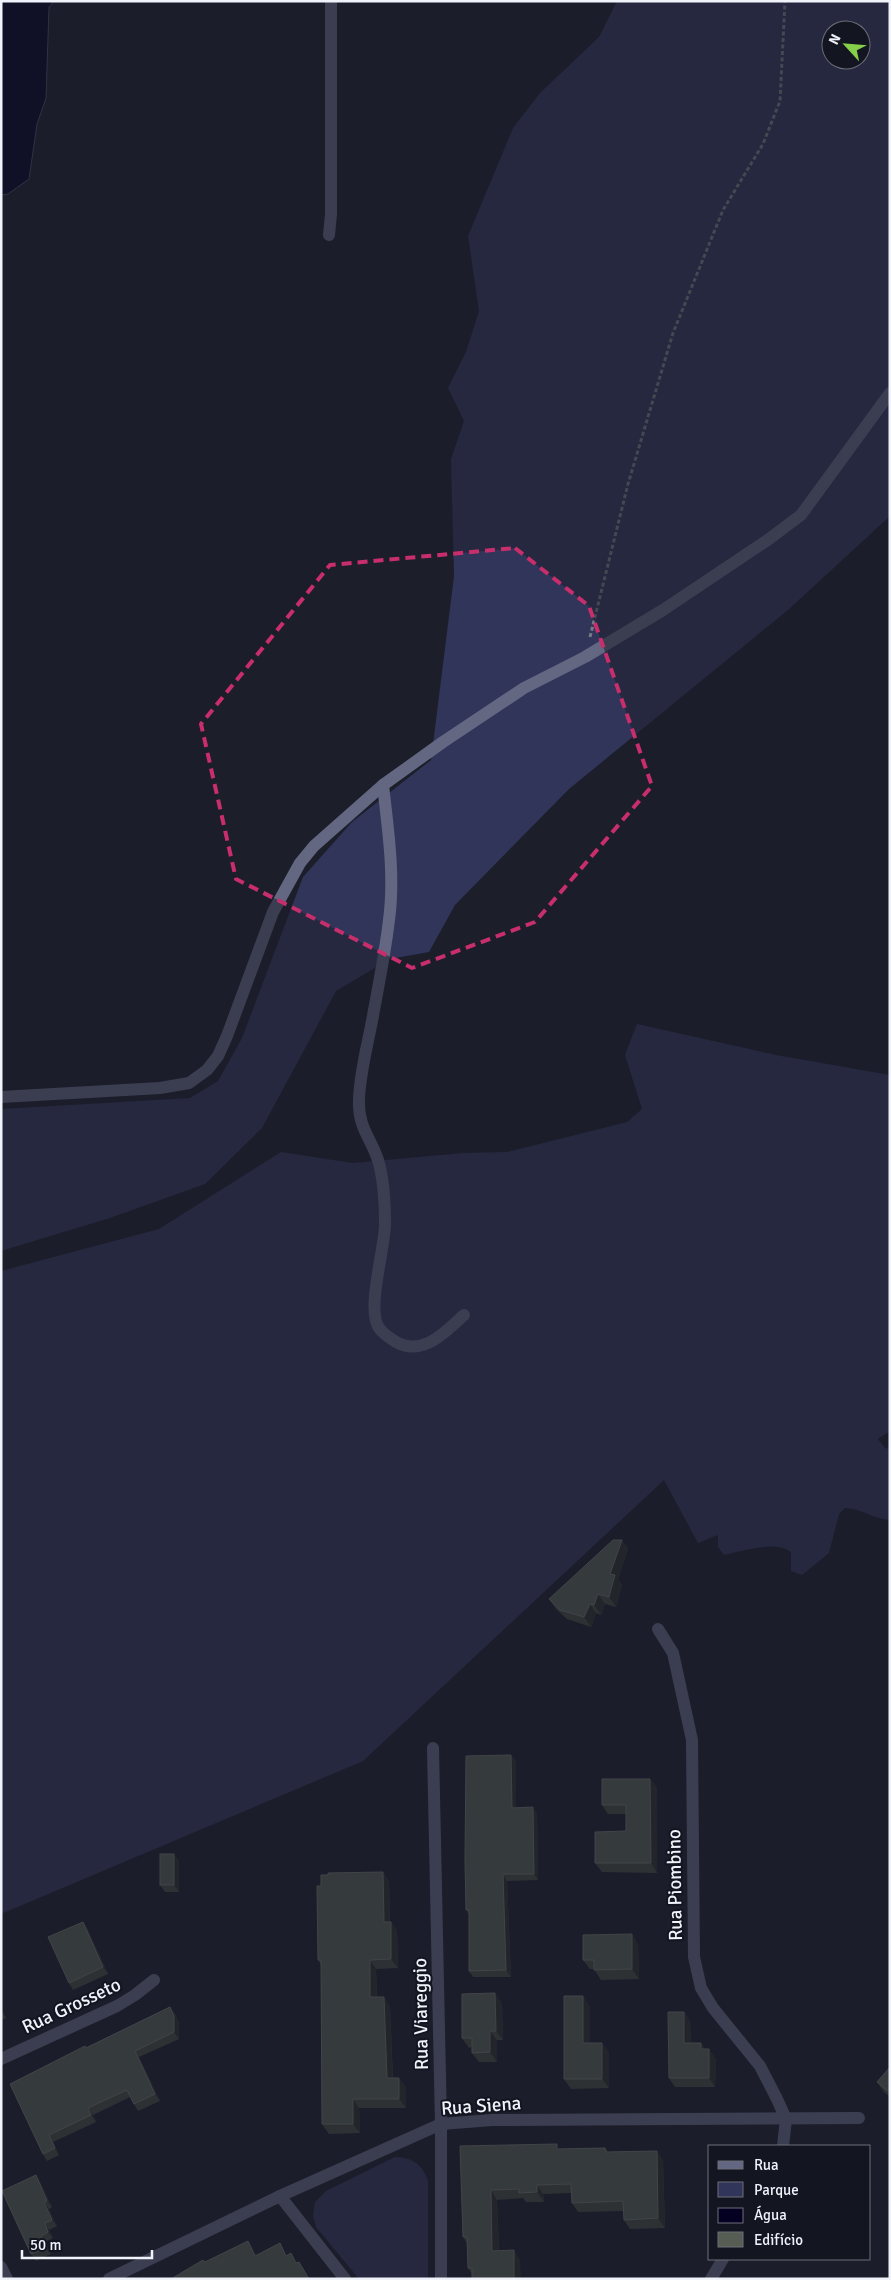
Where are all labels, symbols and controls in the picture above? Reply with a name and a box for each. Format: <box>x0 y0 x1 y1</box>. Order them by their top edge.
north arrow <box>821 20 871 70</box>
text: N <box>825 31 845 48</box>
street label: Rua Piombino <box>662 1829 688 1941</box>
street label: Rua Viareggio <box>408 1958 434 2070</box>
street label: Rua Grosseto <box>18 1972 125 2039</box>
street label: Rua Siena <box>440 2091 522 2121</box>
legend <box>708 2145 871 2260</box>
text: Rua <box>754 2156 779 2174</box>
text: Parque <box>754 2181 799 2199</box>
text: Água <box>754 2205 787 2224</box>
scale bar <box>22 2228 152 2260</box>
text: Edifício <box>754 2231 803 2249</box>
text: 50 m <box>30 2236 61 2254</box>

